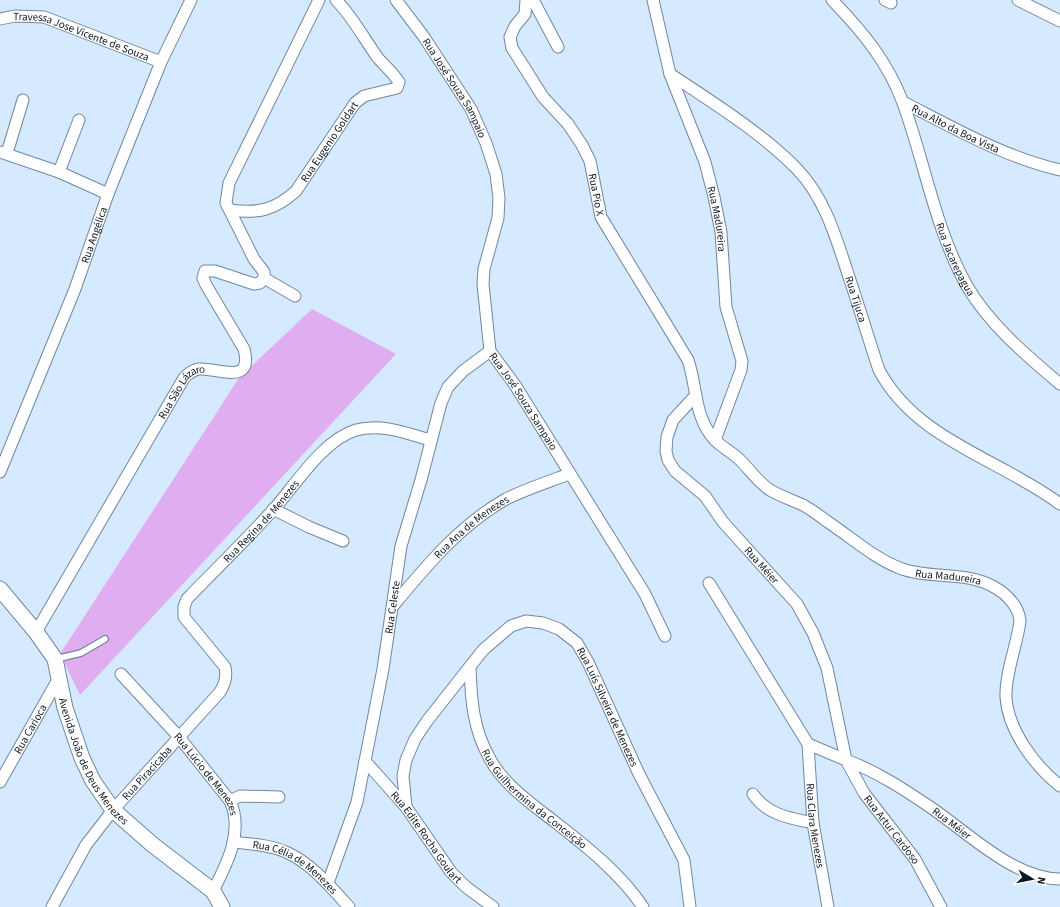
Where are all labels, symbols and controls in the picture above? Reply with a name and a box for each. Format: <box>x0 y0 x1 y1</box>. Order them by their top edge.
street label: Travessa Jose Vicente de Souza <box>13 9 151 65</box>
street label: Rua José Souza Sampaio <box>419 35 490 140</box>
street label: Rua Eugenio Goldart <box>297 98 362 185</box>
street label: Rua Alto da Boa Vista <box>909 101 1002 157</box>
street label: Rua Pio X <box>585 172 608 217</box>
street label: Rua Madureira <box>703 185 729 252</box>
street label: Rua Angélica <box>78 205 111 265</box>
street label: Rua Jacarepagua <box>932 221 978 299</box>
street label: Rua Tijuca <box>841 274 870 324</box>
street label: Rua José Souza Sampaio <box>485 349 561 453</box>
street label: Rua São Lázaro <box>155 362 205 422</box>
street label: Rua Regina de Menezes <box>220 477 303 566</box>
street label: Rua Ana de Menezes <box>431 492 512 562</box>
street label: Rua Méier <box>741 544 782 587</box>
street label: Rua Madureira <box>914 566 983 589</box>
street label: Rua Celeste <box>381 579 404 635</box>
street label: Rua Luís Silveira de Menezes <box>573 645 642 770</box>
street label: Avenida João de Deus Menezes <box>55 697 132 828</box>
street label: Rua Carioca <box>10 702 51 757</box>
street label: Rua Lúcio de Menezes <box>170 729 241 817</box>
street label: Rua Piracicaba <box>119 743 175 803</box>
street label: Rua Guilhermina da Conceição <box>478 746 590 853</box>
street label: Rua Clara Menezes <box>802 783 828 870</box>
street label: Rua Edite Rocha Goulart <box>387 788 465 887</box>
street label: Rua Artur Cardoso <box>860 792 923 867</box>
street label: Rua Méier <box>929 804 974 843</box>
street label: Rua Célia de Menezes <box>252 837 341 898</box>
north arrow <box>1012 859 1052 899</box>
text: N <box>1033 876 1049 886</box>

